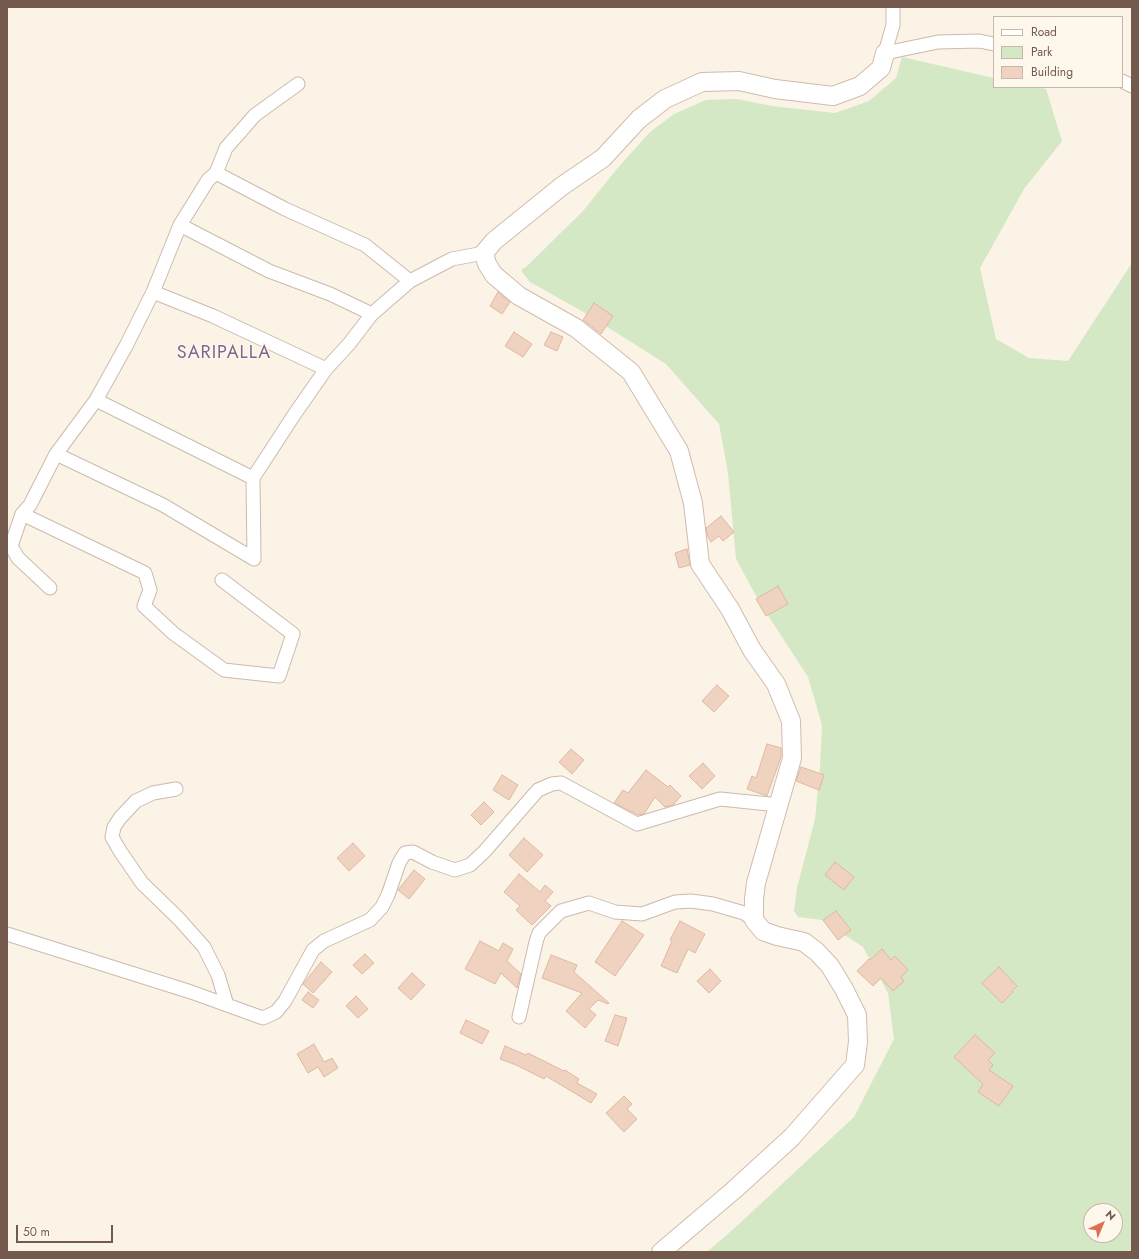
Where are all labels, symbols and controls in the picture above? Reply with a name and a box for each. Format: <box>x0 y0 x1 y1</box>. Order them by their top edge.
legend <box>993 16 1123 88</box>
text: Road <box>1031 23 1057 41</box>
text: Park <box>1031 43 1052 61</box>
text: Building <box>1031 63 1073 81</box>
district label: SARIPALLA <box>177 343 271 365</box>
north arrow <box>1083 1203 1123 1243</box>
text: N <box>1102 1206 1119 1224</box>
scale bar <box>18 1217 115 1243</box>
text: 50 m <box>23 1223 50 1241</box>

